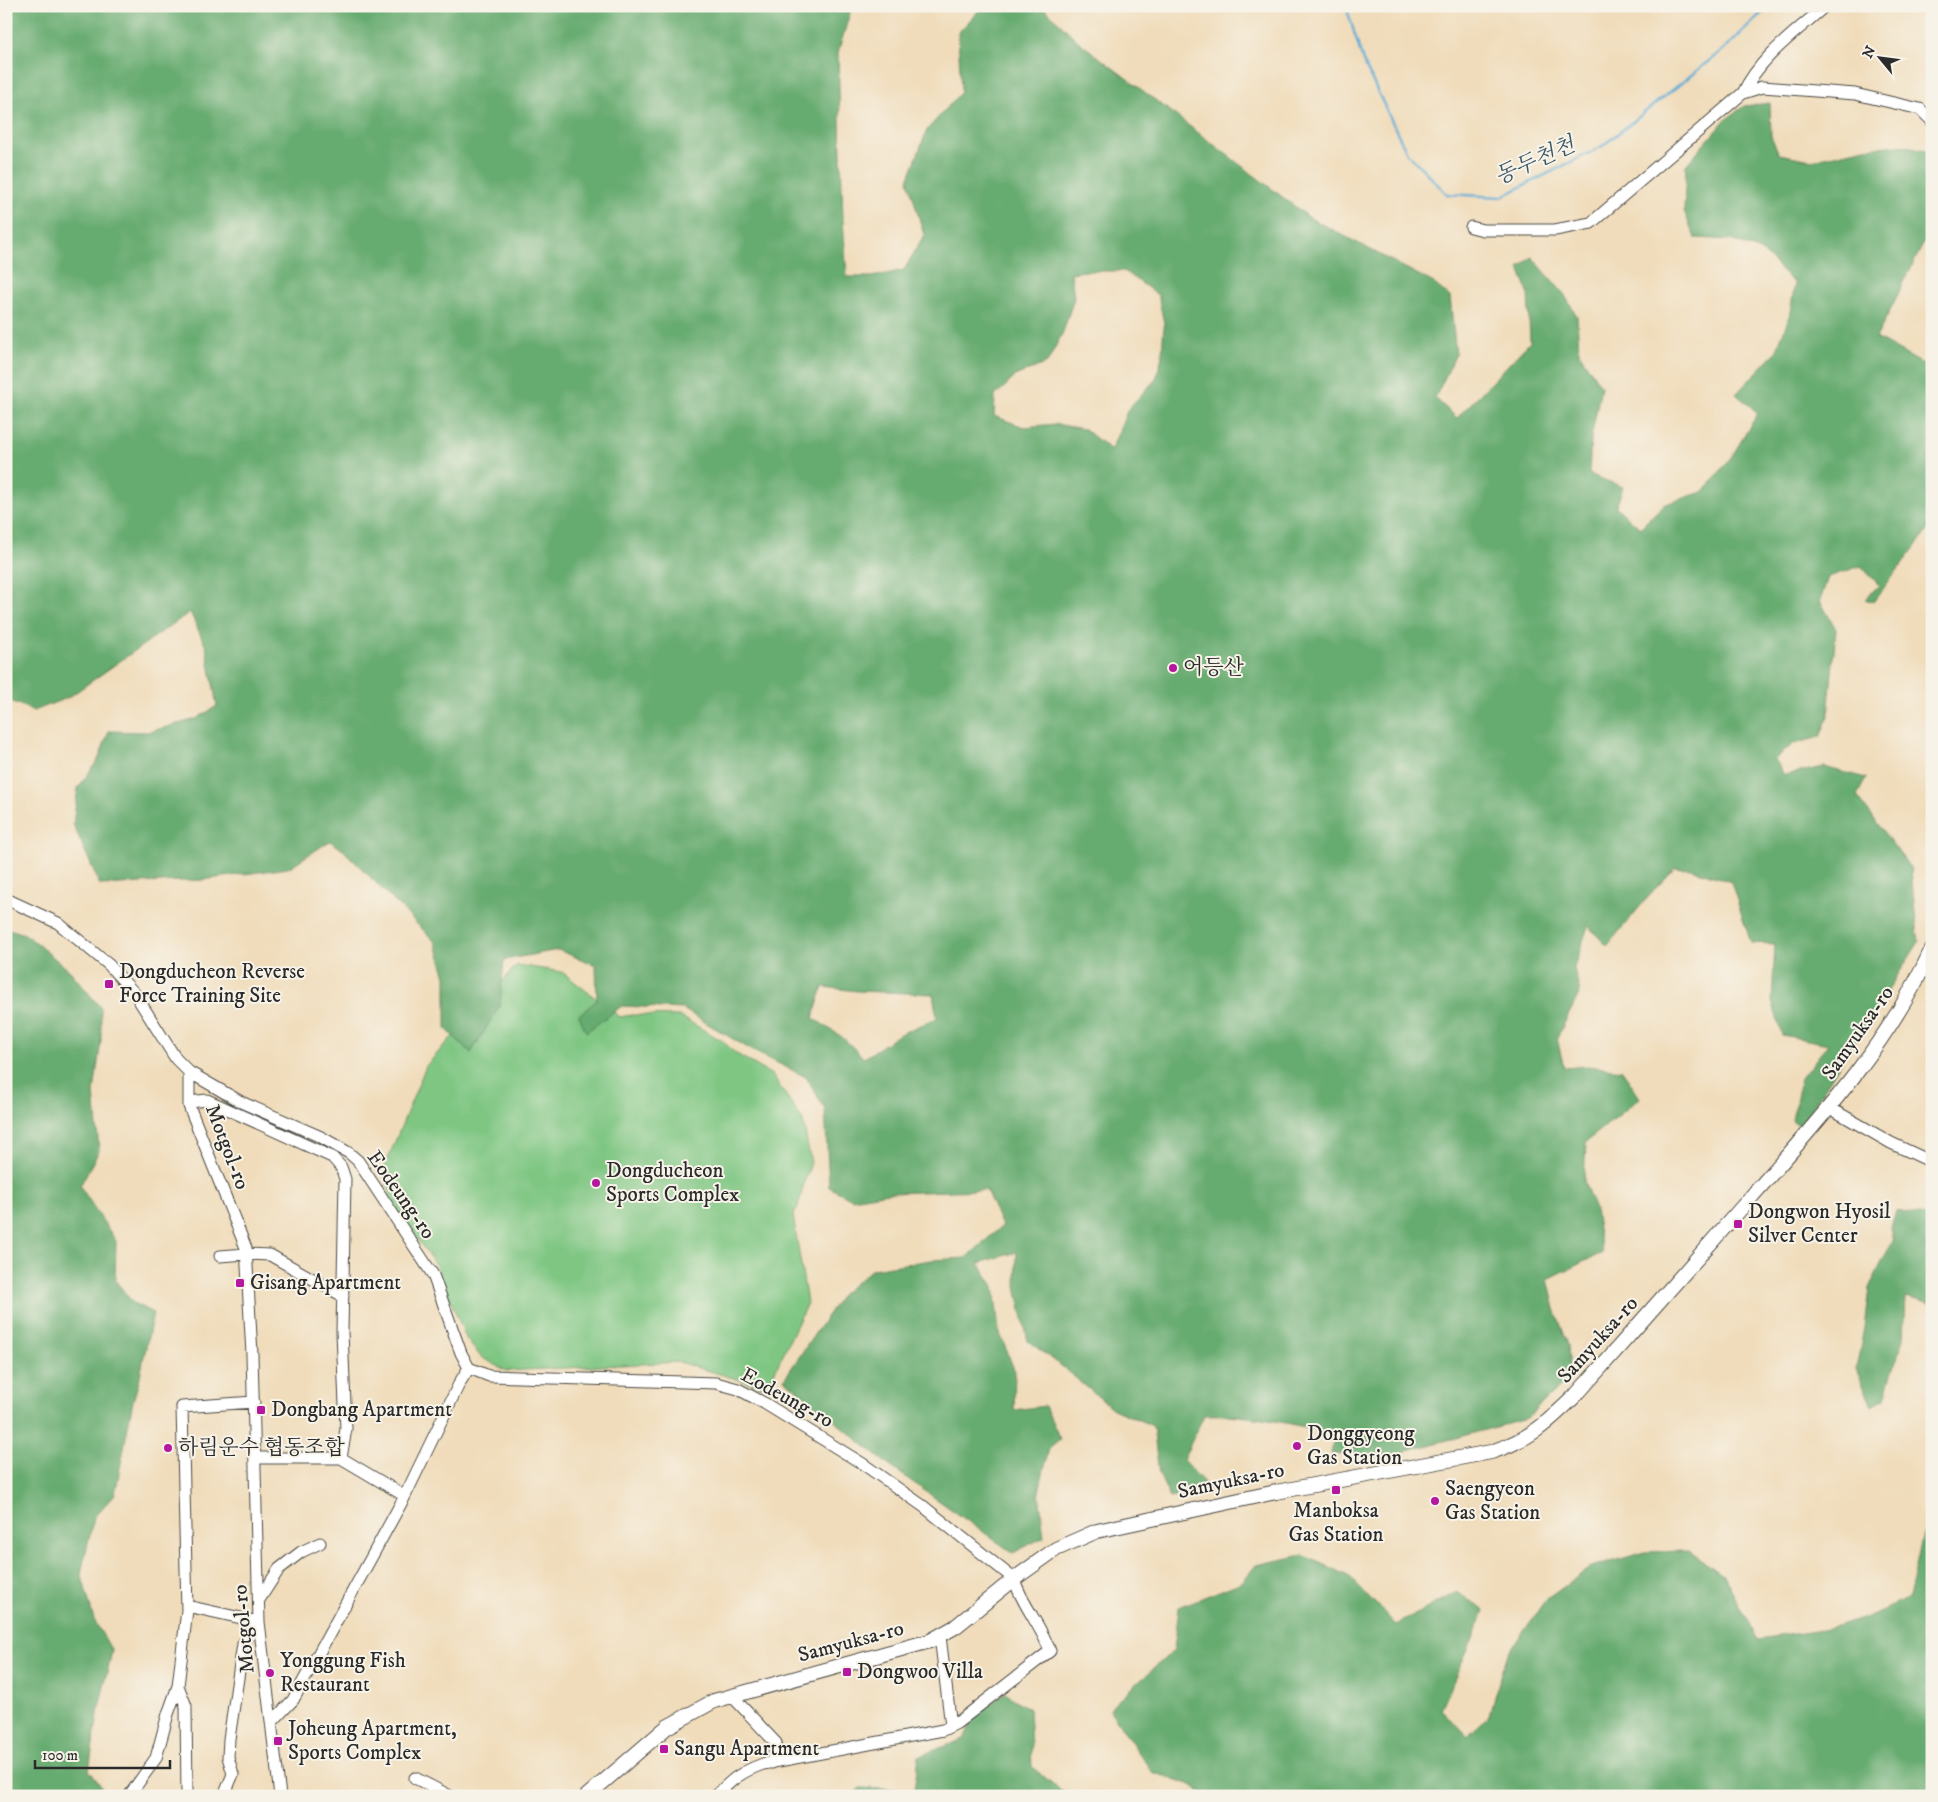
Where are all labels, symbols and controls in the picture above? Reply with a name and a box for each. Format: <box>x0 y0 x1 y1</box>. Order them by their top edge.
north arrow <box>1856 32 1906 82</box>
text: N <box>1859 42 1880 62</box>
water label: 동두천천 <box>1491 131 1581 191</box>
place label: 어등산 <box>1183 655 1245 681</box>
marker: 어등산 <box>1167 662 1179 674</box>
place label: Dongducheon Reverse Force Training Site <box>119 959 305 1009</box>
marker: Dongducheon Reverse Force Training Site <box>103 978 115 990</box>
street label: Samyuksa-ro <box>1816 981 1900 1085</box>
street label: Motgol-ro <box>199 1101 255 1193</box>
street label: Eodeung-ro <box>361 1146 441 1244</box>
place label: Dongducheon Sports Complex <box>606 1158 739 1208</box>
marker: Dongducheon Sports Complex <box>590 1177 602 1189</box>
place label: Dongwon Hyosil Silver Center <box>1748 1199 1891 1249</box>
marker: Dongwon Hyosil Silver Center <box>1732 1218 1744 1230</box>
place label: Gisang Apartment <box>250 1270 401 1296</box>
marker: Gisang Apartment <box>234 1277 246 1289</box>
street label: Samyuksa-ro <box>1552 1291 1644 1389</box>
street label: Eodeung-ro <box>736 1362 838 1434</box>
place label: Dongbang Apartment <box>271 1397 452 1423</box>
marker: Dongbang Apartment <box>255 1404 267 1416</box>
place label: Donggyeong Gas Station <box>1307 1421 1415 1471</box>
place label: 하림운수 협동조합 <box>178 1435 346 1461</box>
marker: Donggyeong Gas Station <box>1291 1440 1303 1452</box>
marker: 하림운수 협동조합 <box>162 1442 174 1454</box>
street label: Samyuksa-ro <box>1175 1457 1287 1505</box>
place label: Saengyeon Gas Station <box>1445 1476 1540 1526</box>
marker: Manboksa Gas Station <box>1330 1484 1342 1496</box>
marker: Saengyeon Gas Station <box>1429 1495 1441 1507</box>
place label: Manboksa Gas Station <box>1288 1498 1384 1548</box>
street label: Motgol-ro <box>227 1584 261 1674</box>
street label: Samyuksa-ro <box>795 1615 907 1669</box>
place label: Yonggung Fish Restaurant <box>280 1648 406 1698</box>
place label: Dongwoo Villa <box>857 1659 983 1685</box>
marker: Dongwoo Villa <box>841 1666 853 1678</box>
marker: Yonggung Fish Restaurant <box>264 1667 276 1679</box>
place label: Joheung Apartment, Sports Complex <box>286 1716 457 1766</box>
marker: Joheung Apartment, Sports Complex <box>272 1735 284 1747</box>
place label: Sangu Apartment <box>674 1736 819 1762</box>
scale bar <box>35 1737 170 1769</box>
marker: Sangu Apartment <box>658 1743 670 1755</box>
text: 100 m <box>42 1746 78 1765</box>

